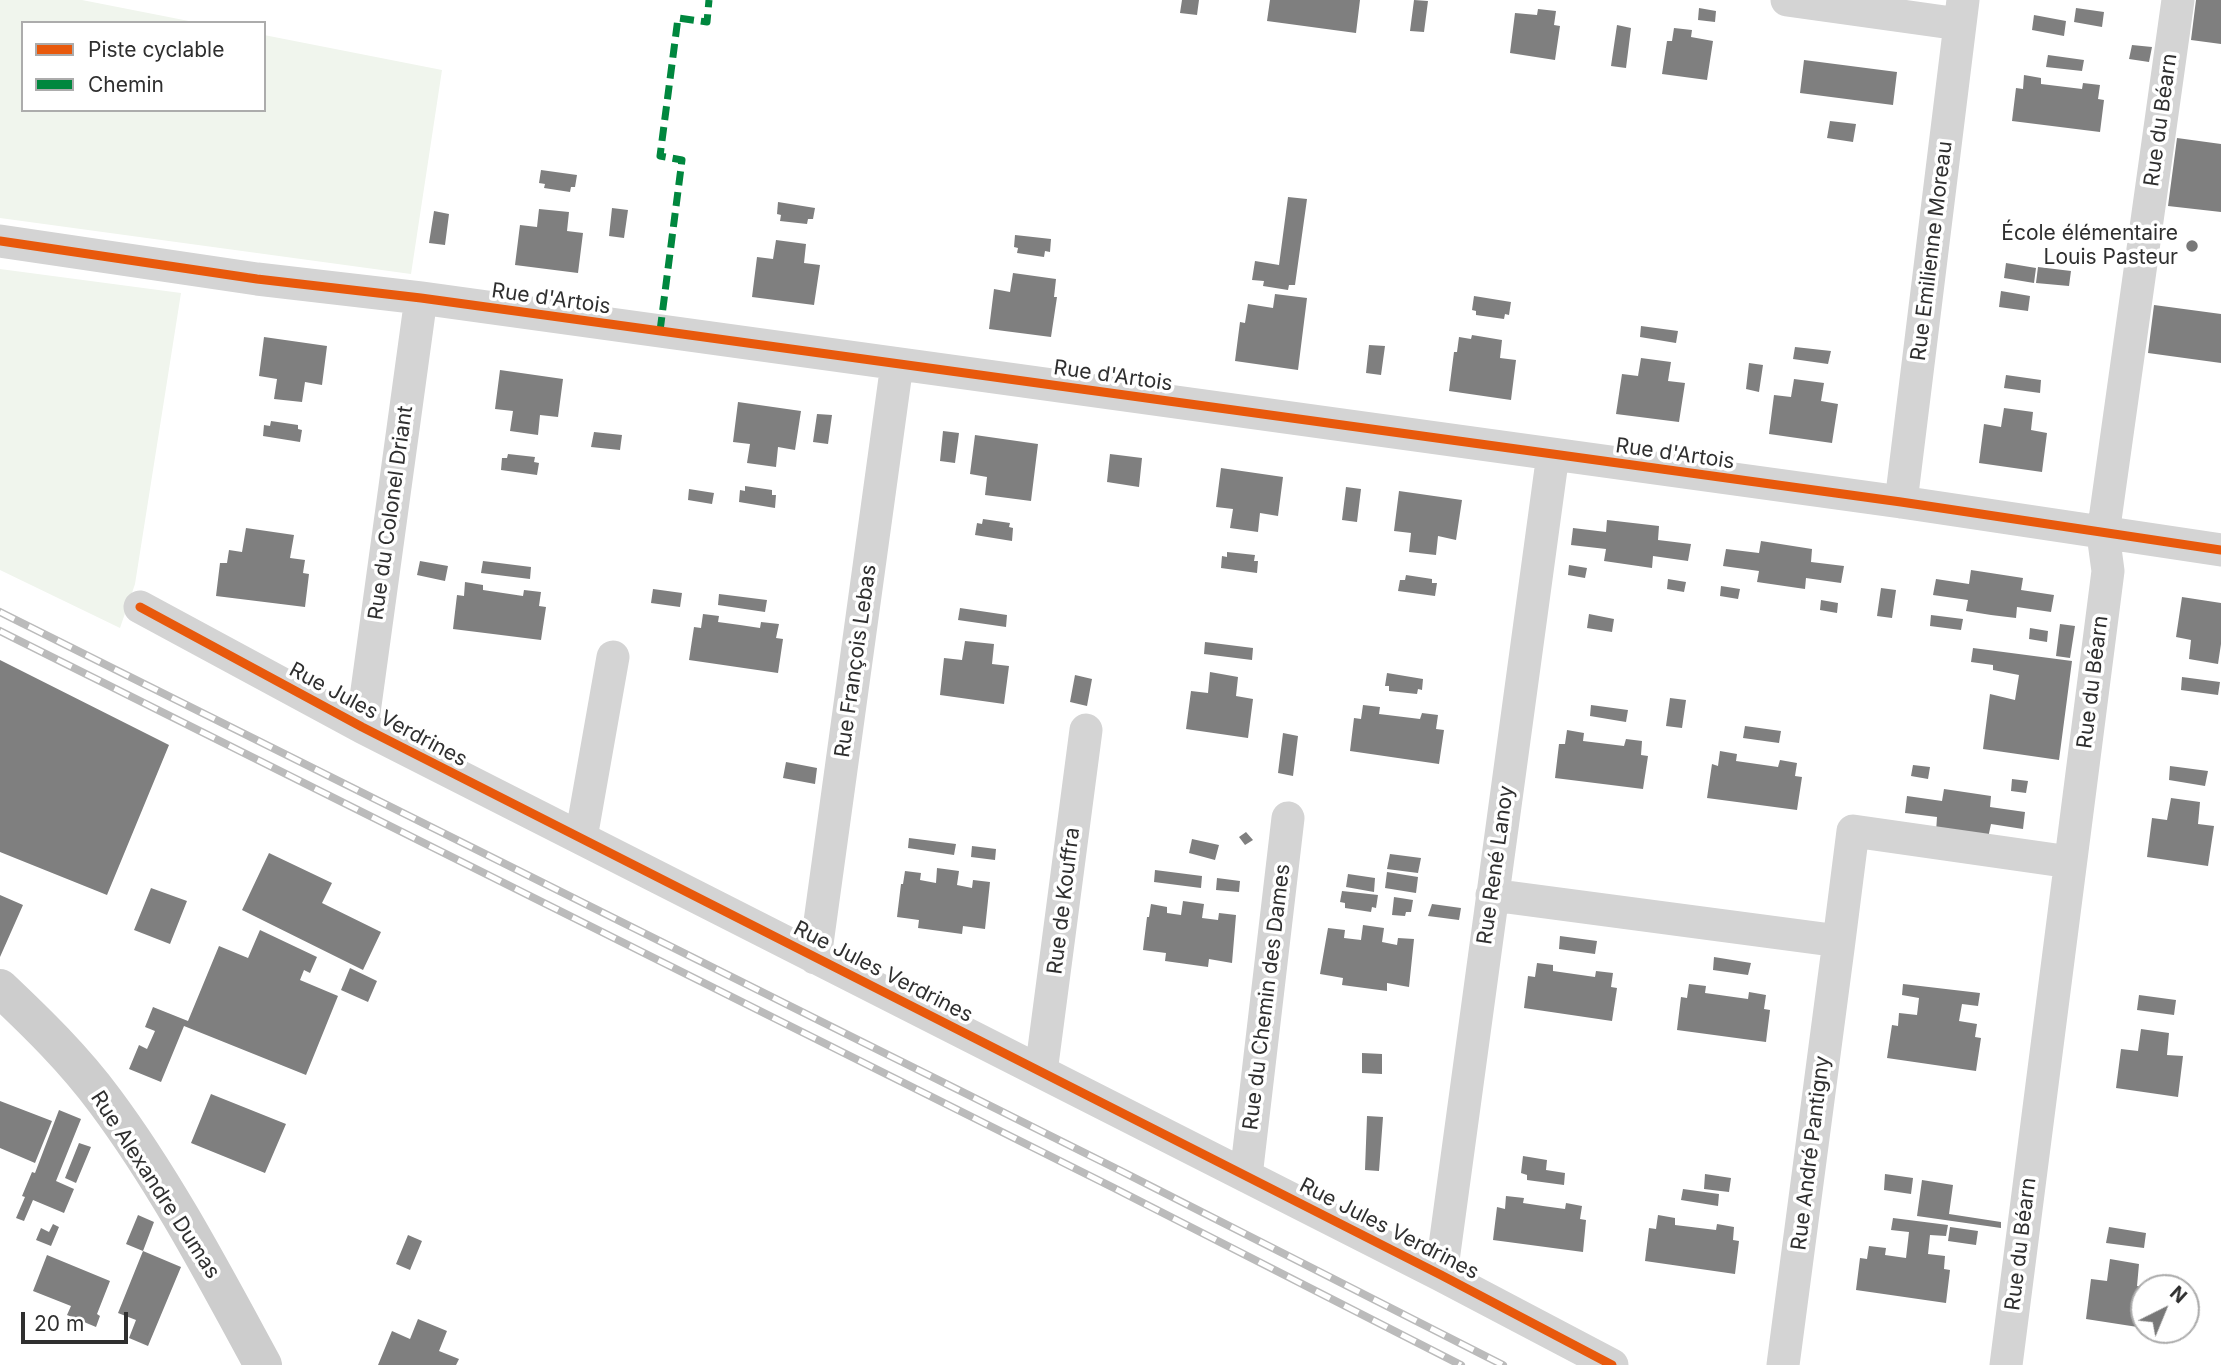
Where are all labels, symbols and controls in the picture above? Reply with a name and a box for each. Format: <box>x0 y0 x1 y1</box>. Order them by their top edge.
legend <box>21 21 266 112</box>
text: Piste cyclable <box>88 37 224 62</box>
street label: Rue du Béarn <box>2139 52 2183 188</box>
text: Chemin <box>88 72 164 97</box>
street label: Rue Emilienne Moreau <box>1906 140 1958 362</box>
place label: École élémentaire Louis Pasteur <box>2001 221 2178 271</box>
marker: École élémentaire Louis Pasteur <box>2184 238 2200 254</box>
street label: Rue d'Artois <box>490 278 612 320</box>
street label: Rue d'Artois <box>1052 355 1174 397</box>
street label: Rue du Colonel Driant <box>363 404 419 622</box>
street label: Rue d'Artois <box>1614 433 1736 475</box>
street label: Rue François Lebas <box>830 563 882 759</box>
street label: Rue du Béarn <box>2072 614 2114 750</box>
street label: Rue Jules Verdrines <box>285 657 471 773</box>
street label: Rue René Lanoy <box>1472 784 1520 946</box>
street label: Rue de Kouffra <box>1042 826 1086 976</box>
street label: Rue du Chemin des Dames <box>1238 863 1296 1131</box>
street label: Rue Jules Verdrines <box>789 916 977 1028</box>
street label: Rue André Pantigny <box>1787 1054 1835 1252</box>
street label: Rue Alexandre Dumas <box>85 1087 225 1283</box>
street label: Rue Jules Verdrines <box>1295 1173 1483 1285</box>
street label: Rue du Béarn <box>2000 1176 2042 1312</box>
north arrow <box>2130 1274 2200 1344</box>
text: N <box>2165 1281 2191 1308</box>
scale bar <box>24 1298 131 1342</box>
text: 20 m <box>34 1311 84 1336</box>

